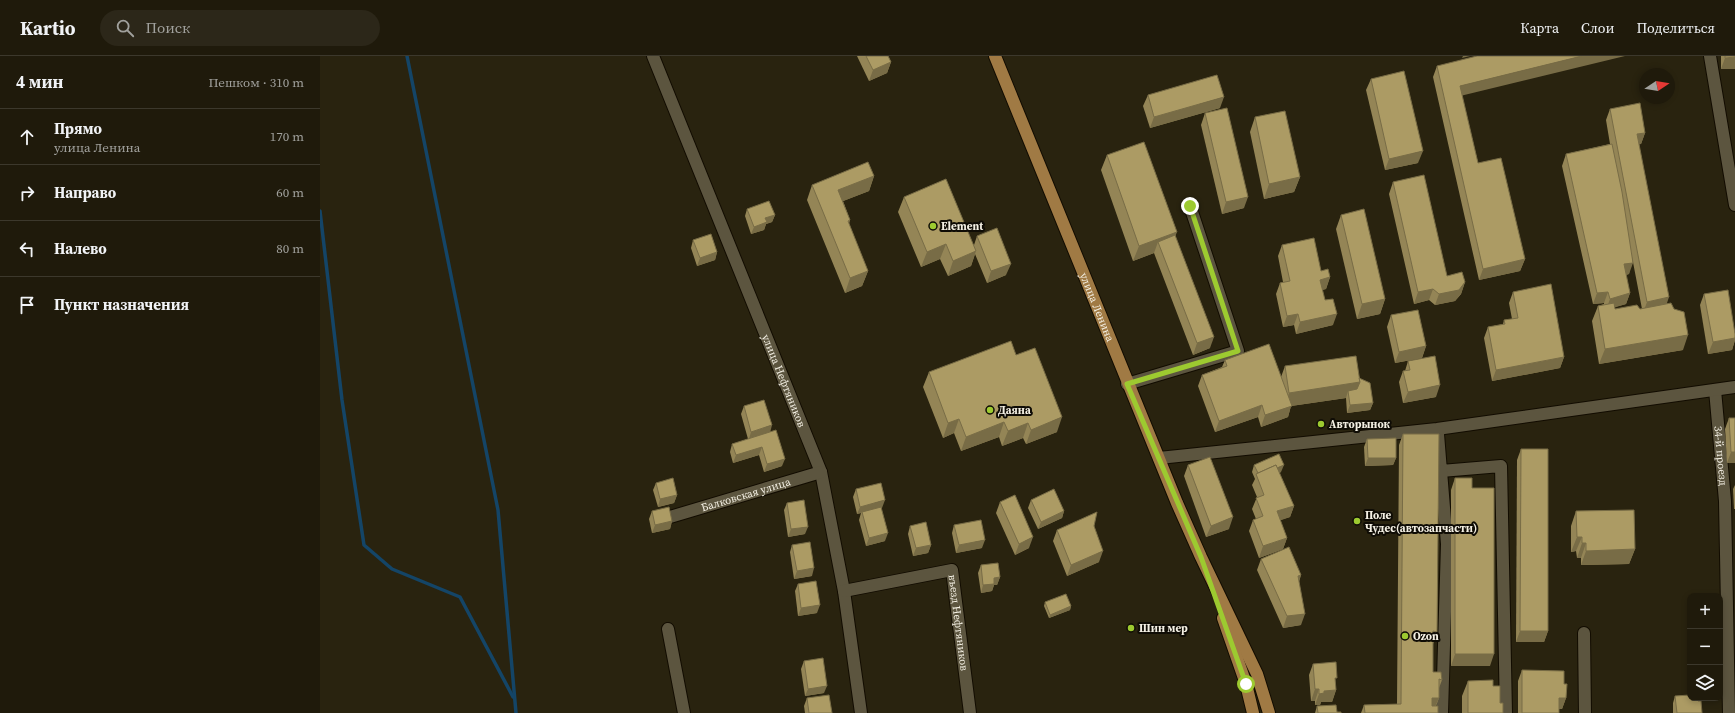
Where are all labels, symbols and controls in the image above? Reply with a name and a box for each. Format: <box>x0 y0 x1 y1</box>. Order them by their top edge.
search box <box>100 10 380 46</box>
text: Kartio <box>20 15 76 41</box>
icon: search <box>114 17 136 39</box>
text: Поиск <box>146 17 190 38</box>
text: Карта <box>1520 18 1559 38</box>
text: Слои <box>1581 18 1615 38</box>
text: Поделиться <box>1637 18 1715 38</box>
north arrow <box>1639 68 1675 104</box>
text: 4 мин <box>16 70 64 94</box>
text: Пешком · 310 m <box>209 74 304 91</box>
text: Прямо <box>54 118 102 139</box>
icon: ahead <box>16 126 38 148</box>
text: 170 m <box>270 128 304 145</box>
text: улица Ленина <box>54 139 140 156</box>
icon: right <box>16 182 38 204</box>
text: Направо <box>54 182 116 203</box>
text: 60 m <box>276 184 304 201</box>
route end <box>1181 197 1199 215</box>
place label: Element <box>941 219 984 234</box>
marker: Element <box>928 221 938 231</box>
icon: left <box>16 238 38 260</box>
text: Налево <box>54 238 107 259</box>
text: 80 m <box>276 240 304 257</box>
street label: улица Ленина <box>1076 270 1118 344</box>
icon: arrive <box>16 294 38 316</box>
text: Пункт назначения <box>54 294 189 315</box>
street label: улица Нефтяников <box>758 332 809 430</box>
place label: Даяна <box>998 403 1031 418</box>
marker: Даяна <box>985 405 995 415</box>
place label: Авторынок <box>1329 417 1391 432</box>
marker: Авторынок <box>1316 419 1326 429</box>
street label: 34-й проезд <box>1710 425 1731 486</box>
street label: Балковская улица <box>699 474 793 515</box>
place label: Поле Чудес(автозапчасти) <box>1365 508 1477 536</box>
marker: Поле Чудес(автозапчасти) <box>1352 516 1362 526</box>
street label: въезд Нефтяников <box>945 574 972 672</box>
map controls <box>1687 593 1723 701</box>
button: + <box>1687 593 1723 629</box>
place label: Шин мер <box>1139 621 1188 636</box>
marker: Шин мер <box>1126 623 1136 633</box>
place label: Ozon <box>1413 629 1439 644</box>
button: − <box>1687 629 1723 665</box>
marker: Ozon <box>1400 631 1410 641</box>
button: layers <box>1687 665 1723 701</box>
route start <box>1237 675 1255 693</box>

